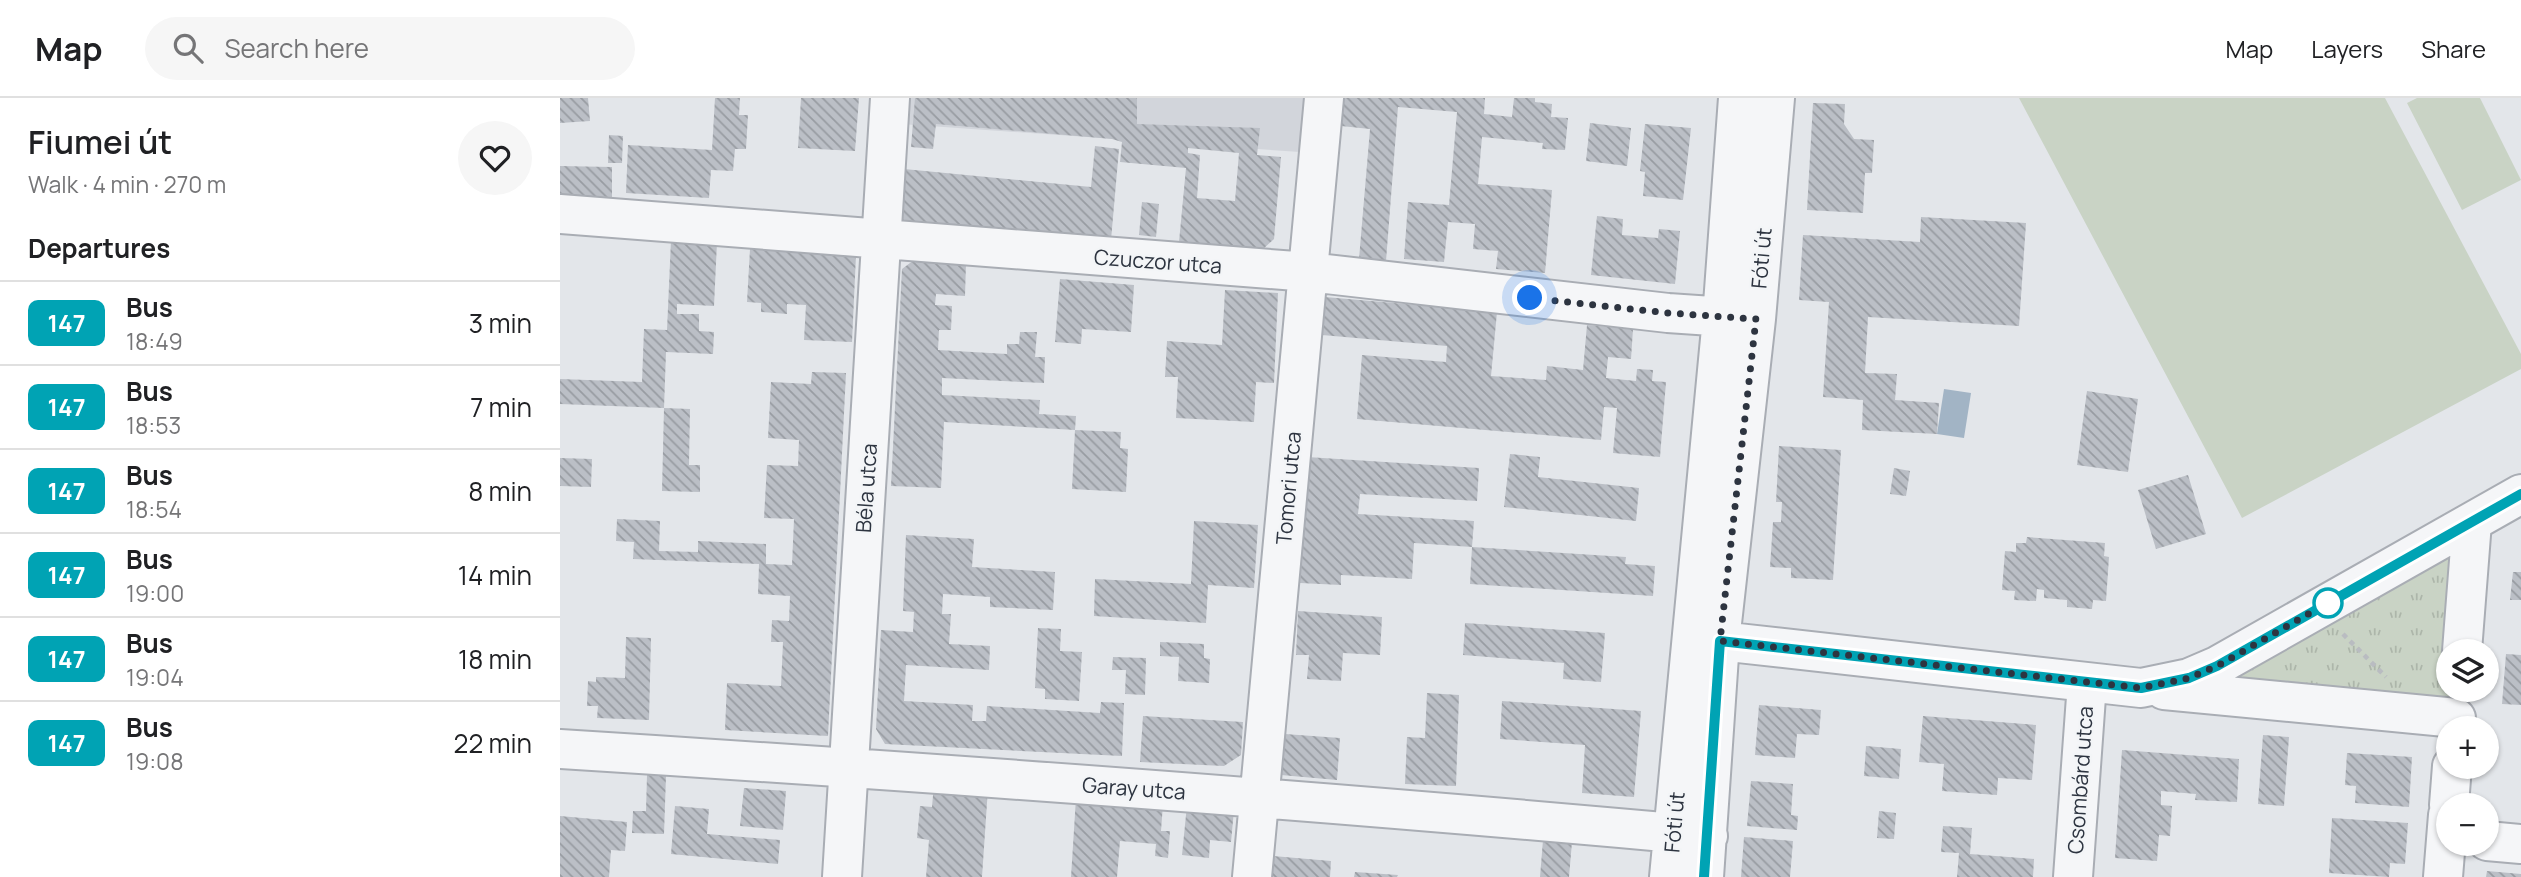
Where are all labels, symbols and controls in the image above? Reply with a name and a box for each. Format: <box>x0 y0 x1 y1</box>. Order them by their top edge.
search box <box>145 17 635 80</box>
text: Map <box>35 26 103 71</box>
icon: search <box>169 29 207 67</box>
text: Search here <box>225 30 369 66</box>
text: Map <box>2226 32 2273 65</box>
text: Layers <box>2311 32 2383 65</box>
text: Share <box>2421 32 2486 65</box>
text: Fiumei út <box>28 119 172 164</box>
button: heart <box>458 121 532 195</box>
text: Walk · 4 min · 270 m <box>28 168 226 200</box>
street label: Fóti út <box>1744 226 1778 290</box>
text: Departures <box>28 230 170 266</box>
street label: Czuczor utca <box>1093 243 1223 279</box>
your location <box>1512 280 1547 315</box>
text: Bus <box>126 289 173 325</box>
text: 3 min <box>469 305 532 341</box>
text: 147 <box>48 306 85 339</box>
text: 18:49 <box>126 325 183 357</box>
text: Bus <box>126 373 173 409</box>
text: 7 min <box>470 389 532 425</box>
text: 147 <box>48 390 85 423</box>
text: 18:53 <box>126 409 181 441</box>
street label: Tomori utca <box>1269 430 1307 546</box>
street label: Béla utca <box>849 442 883 534</box>
text: Bus <box>126 457 173 493</box>
text: 8 min <box>468 473 532 509</box>
text: 147 <box>48 474 85 507</box>
text: 18:54 <box>126 493 182 525</box>
text: Bus <box>126 541 173 577</box>
text: 14 min <box>458 557 532 593</box>
text: 147 <box>48 558 85 591</box>
text: 19:00 <box>126 577 184 609</box>
unlabelled marker <box>2313 588 2343 618</box>
text: Bus <box>126 625 173 661</box>
map controls <box>2436 639 2499 856</box>
button: layers <box>2436 639 2499 702</box>
text: 18 min <box>458 641 532 677</box>
text: 147 <box>48 642 85 675</box>
text: 19:04 <box>126 661 184 693</box>
street label: Csombárd utca <box>2061 705 2099 855</box>
text: Bus <box>126 709 173 745</box>
button: + <box>2436 716 2499 779</box>
text: 22 min <box>454 725 532 761</box>
text: 147 <box>48 726 85 759</box>
text: 19:08 <box>126 745 184 777</box>
street label: Garay utca <box>1081 770 1187 806</box>
street label: Fóti út <box>1657 790 1691 854</box>
button: − <box>2436 793 2499 856</box>

